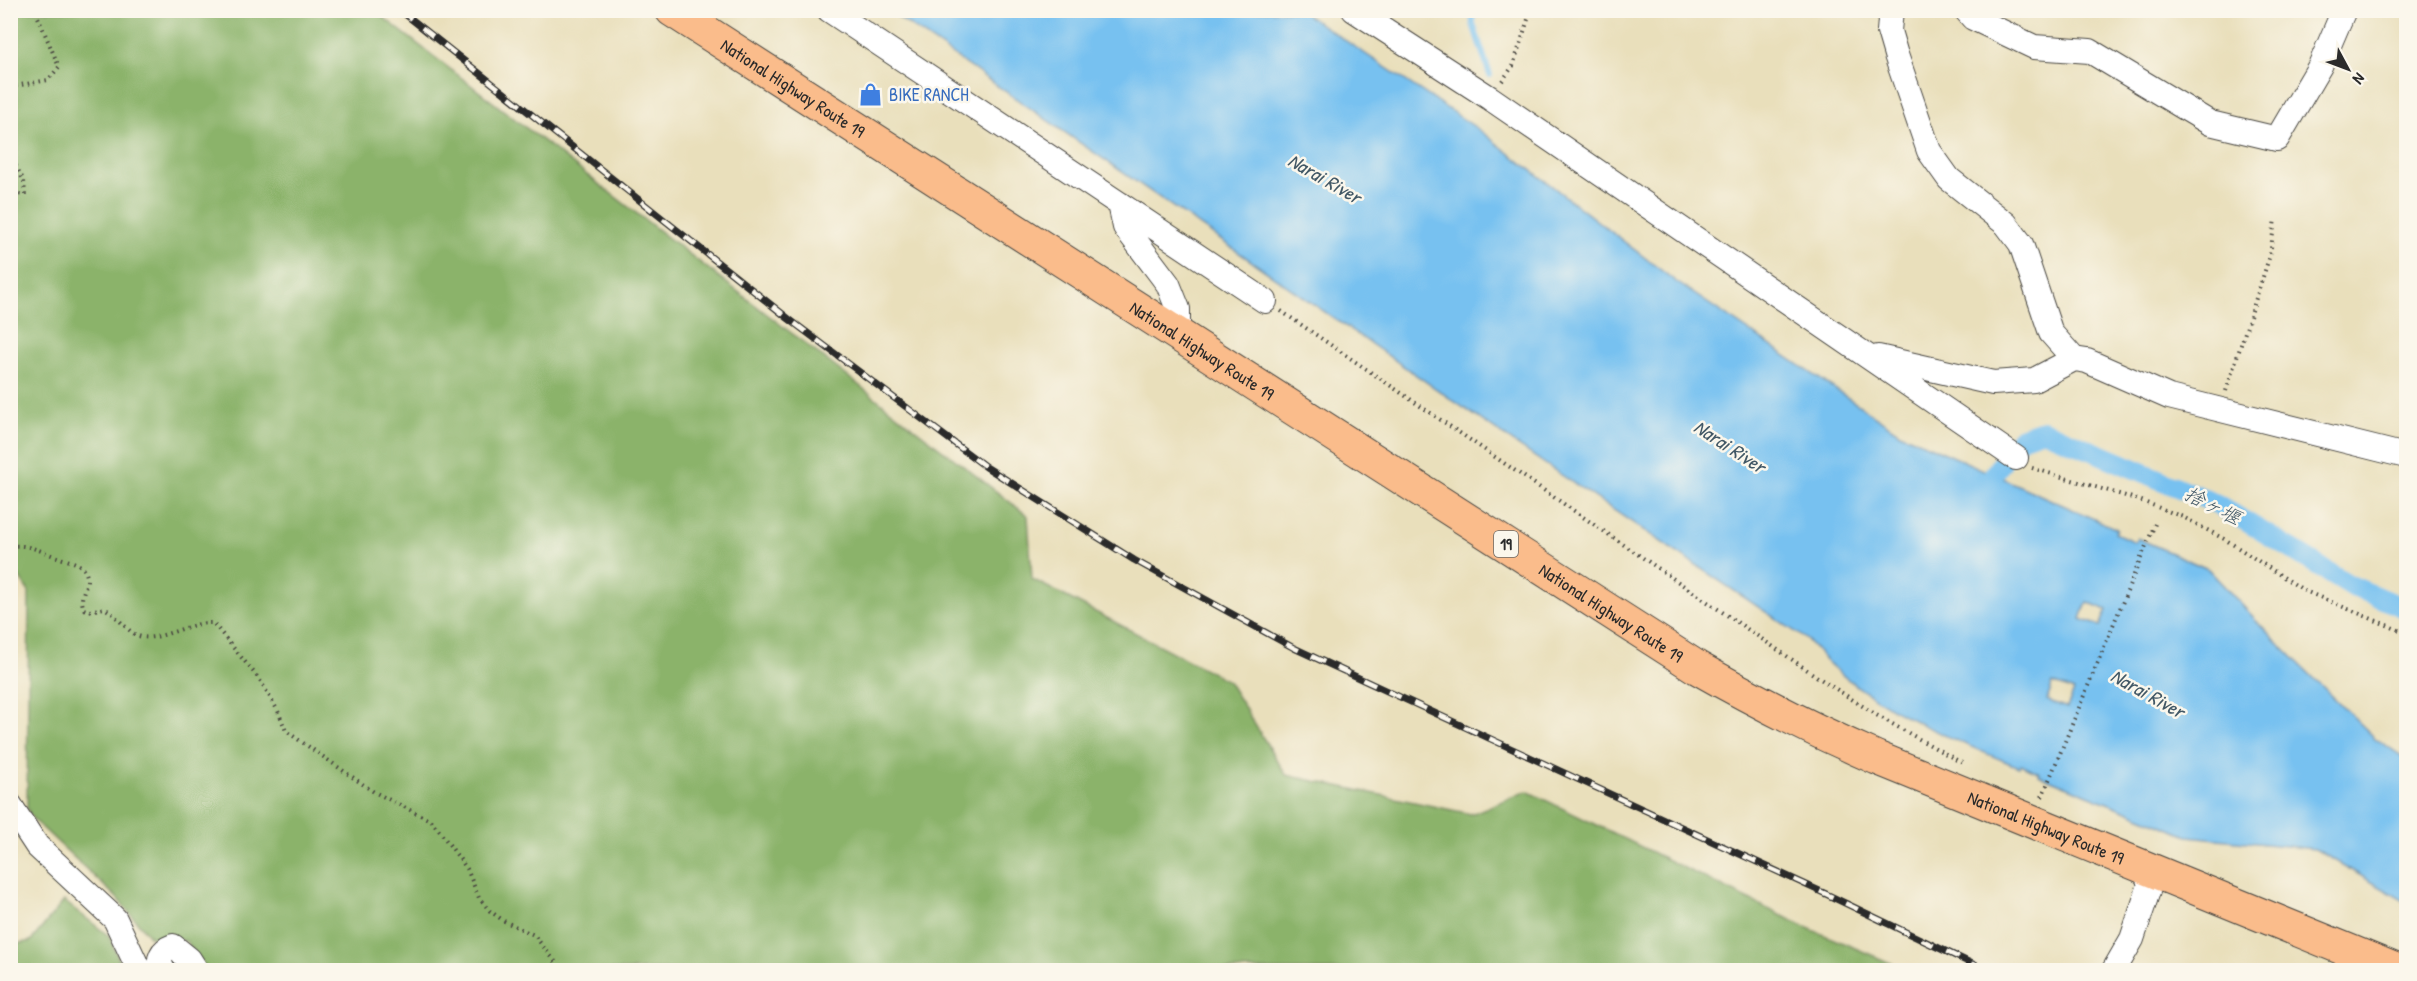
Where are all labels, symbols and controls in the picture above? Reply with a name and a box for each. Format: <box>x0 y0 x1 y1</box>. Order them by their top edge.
street label: National Highway Route 19 <box>716 32 871 144</box>
north arrow <box>2318 39 2378 99</box>
text: N <box>2348 68 2370 90</box>
shop icon: BIKE RANCH <box>858 81 884 107</box>
place label: BIKE RANCH <box>889 82 969 107</box>
water label: Narai River <box>1283 146 1369 211</box>
street label: National Highway Route 19 <box>1125 295 1280 406</box>
water label: Narai River <box>1689 413 1773 480</box>
water label: 捨ヶ堰 <box>2180 479 2248 532</box>
road number: 19 <box>1494 531 1518 557</box>
street label: National Highway Route 19 <box>1534 557 1689 668</box>
water label: Narai River <box>2106 662 2192 725</box>
street label: National Highway Route 19 <box>1964 784 2128 870</box>

